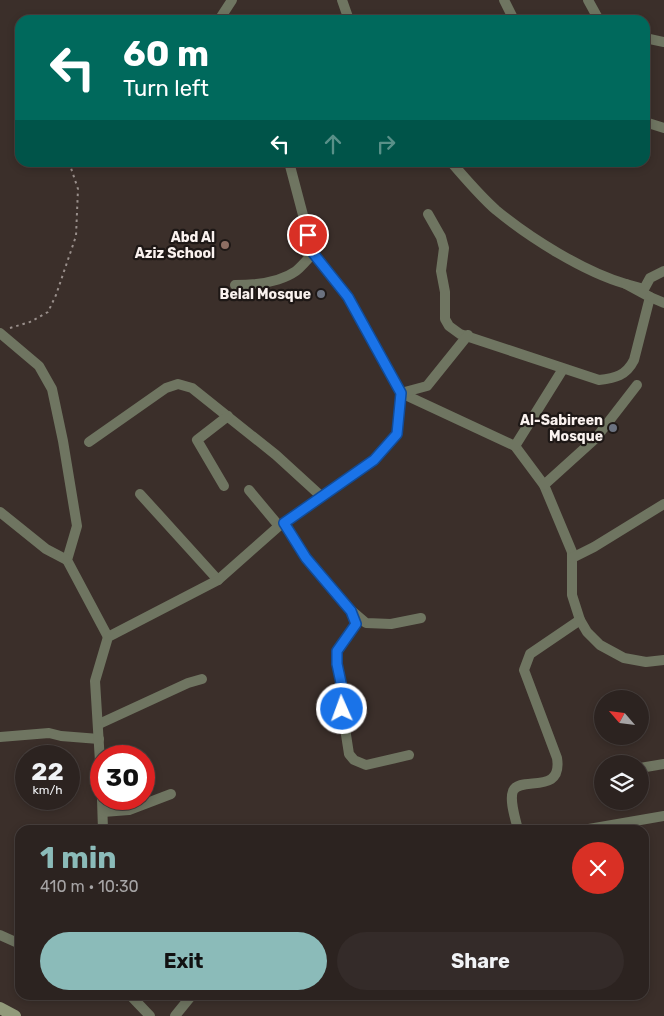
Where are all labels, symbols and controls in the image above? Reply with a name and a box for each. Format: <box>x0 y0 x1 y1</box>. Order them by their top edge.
text: 60 m <box>123 33 209 75</box>
icon: left <box>40 35 105 100</box>
text: Turn left <box>123 75 209 102</box>
icon: left <box>266 130 294 158</box>
icon: ahead <box>319 130 347 158</box>
icon: right <box>372 130 400 158</box>
pin <box>287 214 329 256</box>
icon: arrive <box>294 221 322 249</box>
place label: Abd Al Aziz School <box>135 229 215 262</box>
marker: Abd Al Aziz School <box>219 239 231 251</box>
place label: Belal Mosque <box>220 286 311 303</box>
marker: Belal Mosque <box>315 288 327 300</box>
place label: Al-Sabireen Mosque <box>520 412 603 445</box>
marker: Al-Sabireen Mosque <box>607 422 619 434</box>
position arrow <box>315 682 367 734</box>
north arrow <box>594 690 649 745</box>
map controls <box>594 690 649 810</box>
speed limit sign: 30 <box>90 745 155 810</box>
button: layers <box>594 755 649 810</box>
text: 22 <box>31 757 64 786</box>
text: km/h <box>33 783 62 797</box>
text: 1 min <box>40 840 117 876</box>
button: close <box>572 842 624 894</box>
text: 410 m · 10:30 <box>40 877 139 896</box>
button: Exit <box>40 932 327 990</box>
button: Share <box>337 932 624 990</box>

